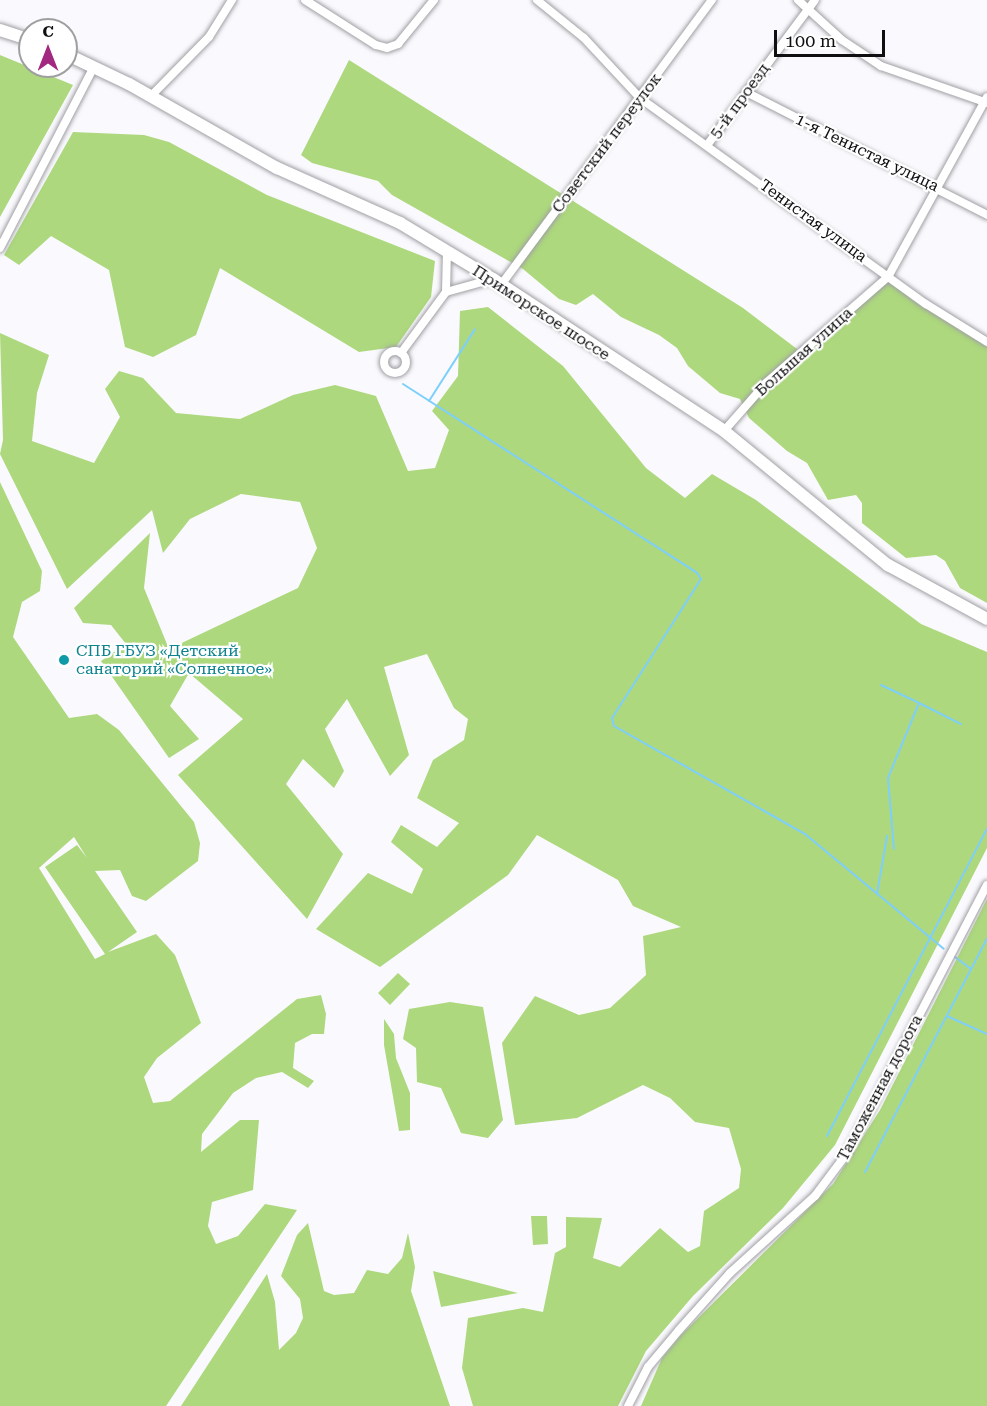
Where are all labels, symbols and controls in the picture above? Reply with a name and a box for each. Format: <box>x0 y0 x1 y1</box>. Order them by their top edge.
north arrow <box>18 18 78 78</box>
scale bar <box>777 18 888 56</box>
text: С <box>42 22 54 41</box>
text: 100 m <box>785 30 836 51</box>
street label: 5-й проезд <box>706 60 774 142</box>
street label: Советский переулок <box>548 69 666 217</box>
street label: 1-я Тенистая улица <box>792 110 942 196</box>
street label: Тенистая улица <box>756 176 870 266</box>
street label: Приморское шоссе <box>469 261 613 365</box>
street label: Большая улица <box>752 303 856 401</box>
place label: СПБ ГБУЗ «Детский санаторий «Солнечное» <box>76 641 272 679</box>
marker: СПБ ГБУЗ «Детский санаторий «Солнечное» <box>57 653 71 667</box>
street label: Таможенная дорога <box>833 1012 927 1164</box>

